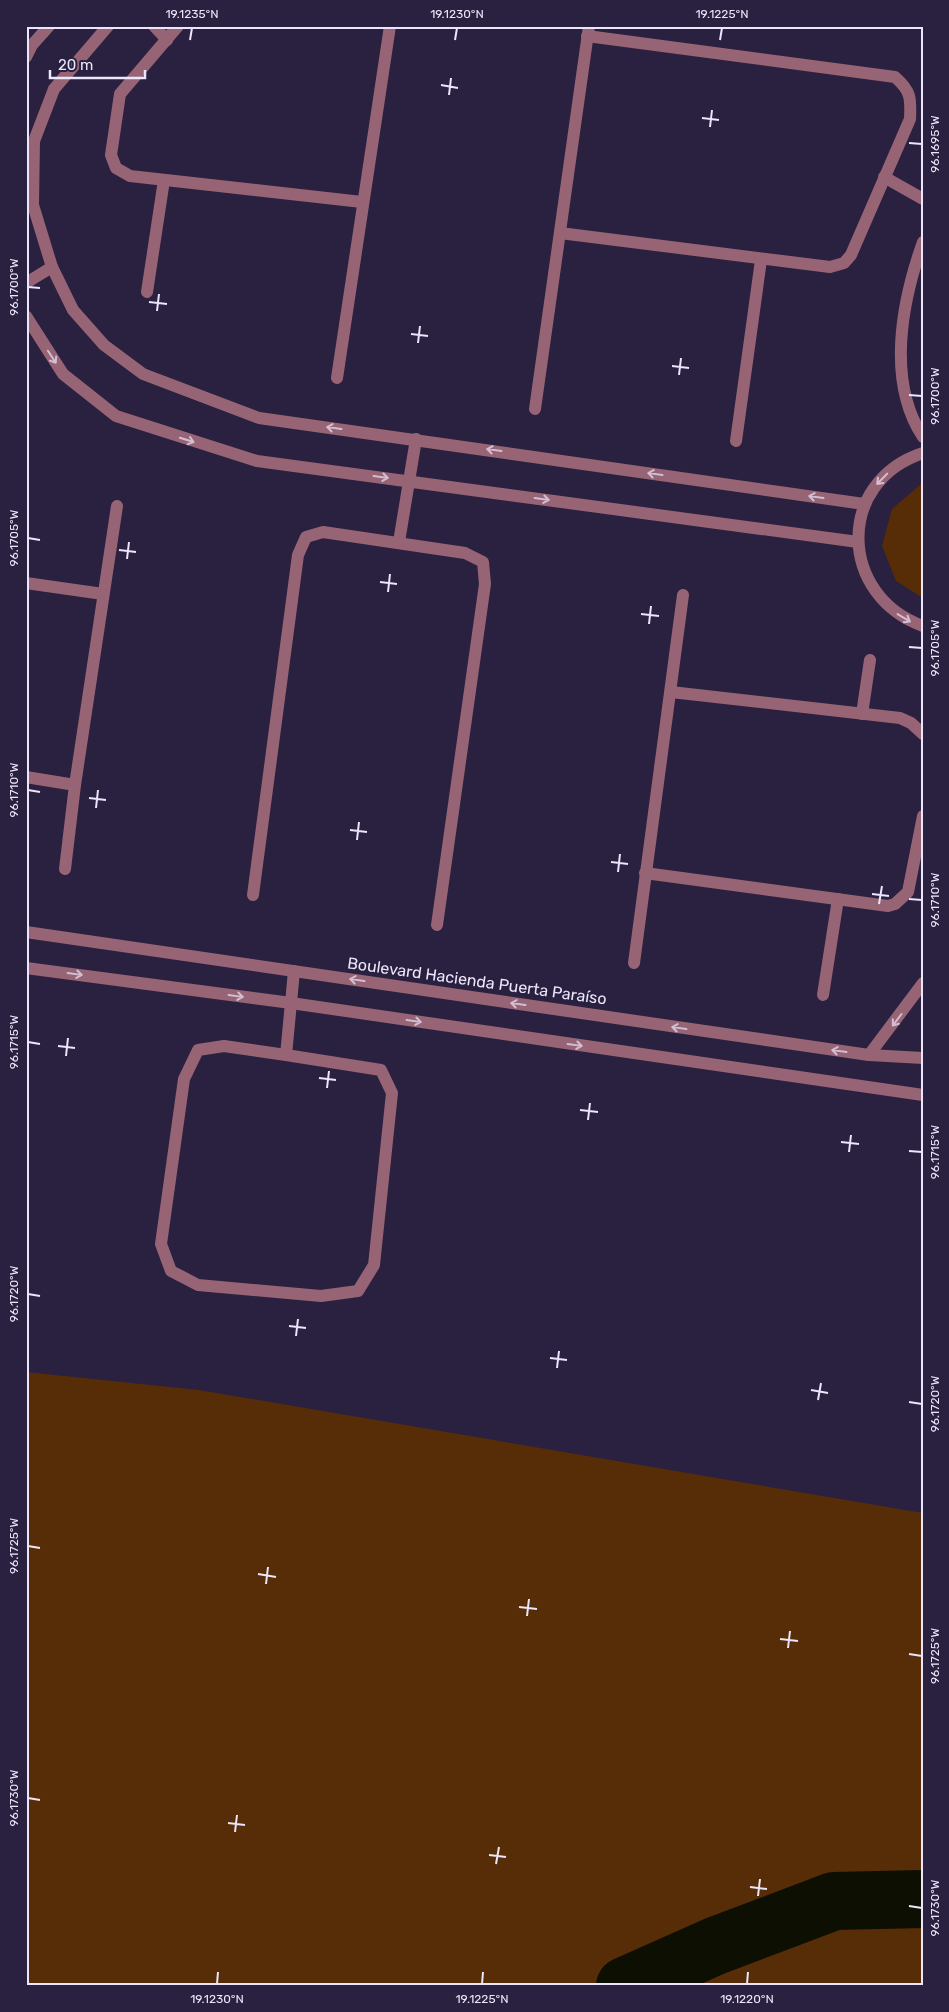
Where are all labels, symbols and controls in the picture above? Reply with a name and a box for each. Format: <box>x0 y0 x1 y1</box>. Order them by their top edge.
text: 19.1235°N <box>165 7 219 21</box>
text: 19.1230°N <box>430 7 484 21</box>
text: 19.1225°N <box>695 7 749 21</box>
scale bar <box>50 48 145 80</box>
text: 20 m <box>58 56 93 74</box>
text: 96.1695°W <box>928 115 942 173</box>
text: 96.1700°W <box>7 258 21 316</box>
one-way arrow <box>48 350 58 364</box>
text: 96.1700°W <box>928 367 942 425</box>
one-way arrow <box>326 423 342 433</box>
one-way arrow <box>179 435 195 445</box>
one-way arrow <box>487 445 503 455</box>
one-way arrow <box>648 469 664 479</box>
one-way arrow <box>372 472 388 482</box>
one-way arrow <box>876 473 888 485</box>
one-way arrow <box>808 492 824 502</box>
one-way arrow <box>533 494 549 504</box>
text: 96.1705°W <box>7 509 21 566</box>
one-way arrow <box>897 613 912 623</box>
text: 96.1705°W <box>928 619 942 676</box>
text: 96.1710°W <box>7 762 21 817</box>
text: 96.1710°W <box>928 872 942 927</box>
street label: Boulevard Hacienda Puerta Paraíso <box>346 953 608 1009</box>
one-way arrow <box>66 970 82 980</box>
one-way arrow <box>349 975 365 985</box>
one-way arrow <box>227 991 243 1001</box>
one-way arrow <box>510 999 526 1009</box>
one-way arrow <box>891 1013 902 1026</box>
text: 96.1715°W <box>7 1014 21 1069</box>
one-way arrow <box>406 1016 422 1026</box>
one-way arrow <box>671 1022 687 1032</box>
one-way arrow <box>566 1040 582 1050</box>
one-way arrow <box>832 1046 848 1056</box>
text: 96.1715°W <box>928 1124 942 1179</box>
text: 96.1720°W <box>7 1265 21 1322</box>
text: 96.1720°W <box>928 1375 942 1432</box>
text: 96.1725°W <box>7 1518 21 1574</box>
text: 96.1725°W <box>928 1628 942 1684</box>
text: 96.1730°W <box>7 1769 21 1826</box>
text: 96.1730°W <box>928 1879 942 1936</box>
text: 19.1230°N <box>190 1992 244 2006</box>
text: 19.1225°N <box>455 1992 509 2006</box>
text: 19.1220°N <box>720 1992 774 2006</box>

